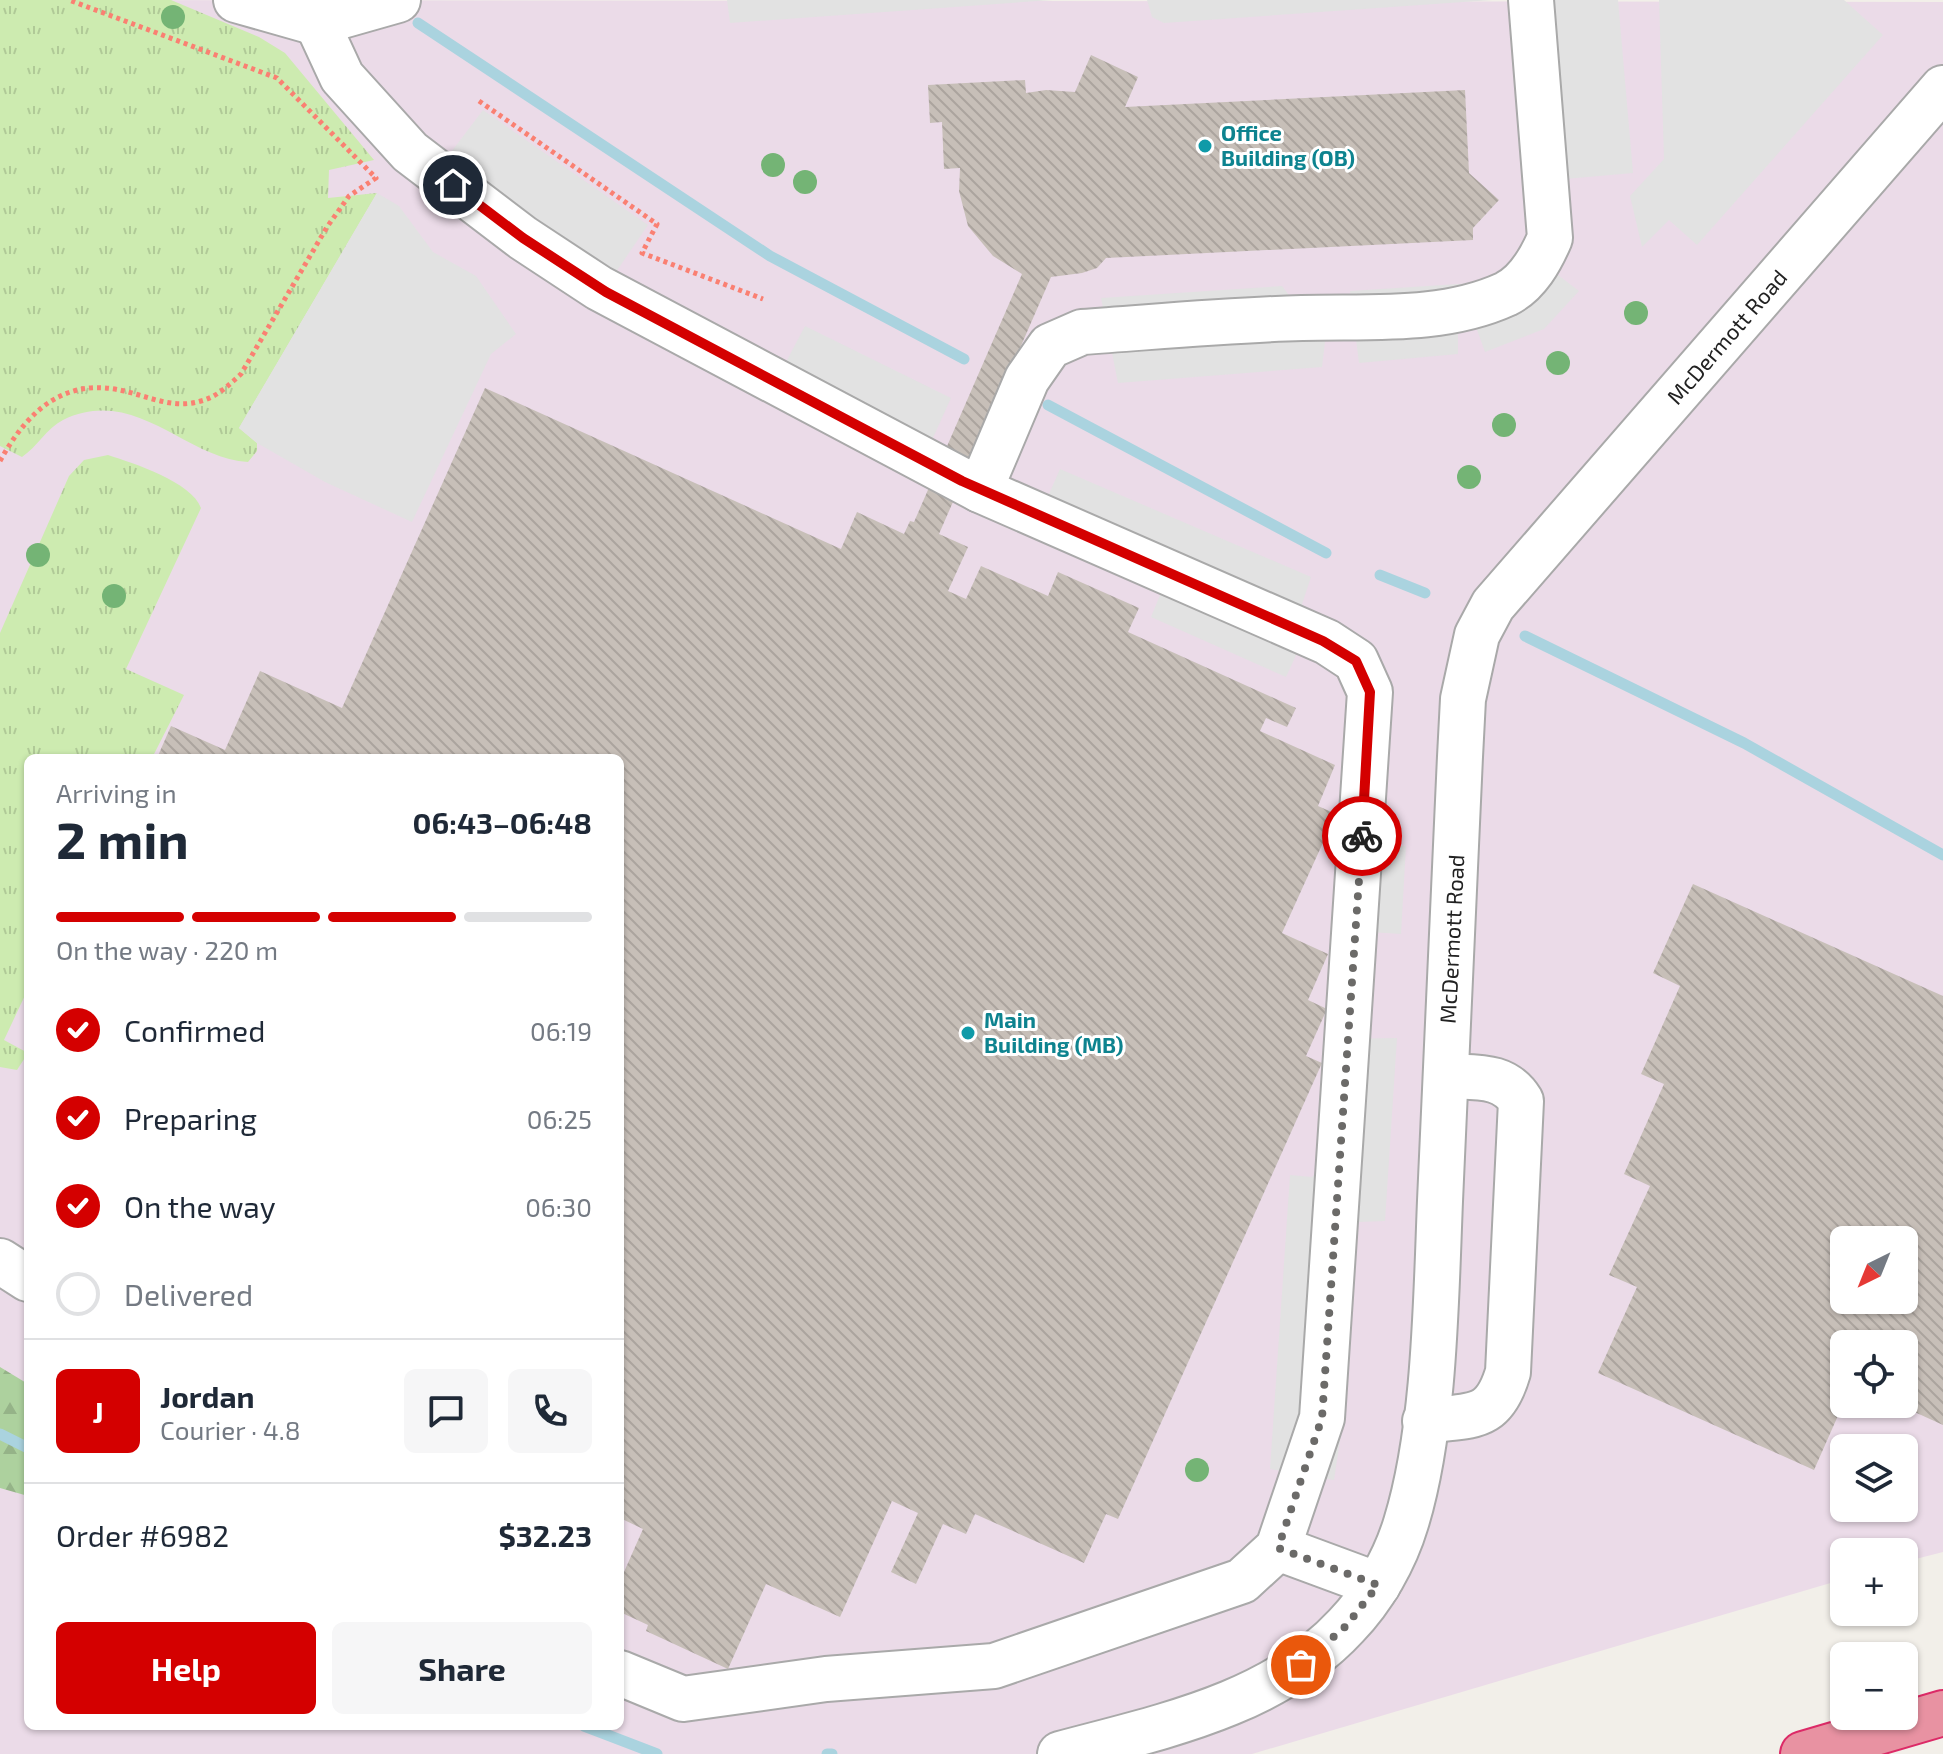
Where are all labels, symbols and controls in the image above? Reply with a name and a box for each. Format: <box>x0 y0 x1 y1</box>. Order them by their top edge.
place label: Office Building (OB) <box>1221 119 1355 170</box>
marker: Office Building (OB) <box>1196 137 1214 155</box>
pin <box>419 151 487 219</box>
icon: home <box>431 163 475 207</box>
street label: McDermott Road <box>1661 264 1792 409</box>
text: Arriving in <box>56 777 177 808</box>
courier <box>1322 796 1402 876</box>
text: 06:43–06:48 <box>413 804 592 840</box>
text: 2 min <box>56 807 189 869</box>
icon: bike <box>1340 814 1384 858</box>
street label: McDermott Road <box>1434 854 1468 1024</box>
text: On the way · 220 m <box>56 934 278 965</box>
place label: Main Building (MB) <box>984 1006 1123 1057</box>
icon: check <box>56 1008 100 1052</box>
text: Confirmed <box>124 1012 265 1048</box>
text: 06:19 <box>530 1015 592 1046</box>
marker: Main Building (MB) <box>959 1024 977 1042</box>
icon: check <box>56 1096 100 1140</box>
text: Preparing <box>124 1100 257 1136</box>
text: 06:25 <box>527 1103 592 1134</box>
icon: check <box>56 1184 100 1228</box>
text: On the way <box>124 1188 276 1224</box>
text: 06:30 <box>525 1191 592 1222</box>
north arrow <box>1830 1226 1918 1314</box>
map controls <box>1830 1226 1918 1730</box>
text: Delivered <box>124 1276 253 1312</box>
button: locate <box>1830 1330 1918 1418</box>
button: chat <box>404 1369 488 1453</box>
button: phone <box>508 1369 592 1453</box>
text: Jordan <box>160 1378 255 1414</box>
text: J <box>92 1393 104 1429</box>
text: Courier · 4.8 <box>160 1414 301 1445</box>
button: layers <box>1830 1434 1918 1522</box>
text: Order #6982 <box>56 1517 229 1553</box>
text: $32.23 <box>498 1517 592 1553</box>
button: + <box>1830 1538 1918 1626</box>
button: Help <box>56 1622 316 1714</box>
button: Share <box>332 1622 592 1714</box>
pin <box>1267 1631 1335 1699</box>
button: − <box>1830 1642 1918 1730</box>
icon: bag <box>1279 1643 1323 1687</box>

